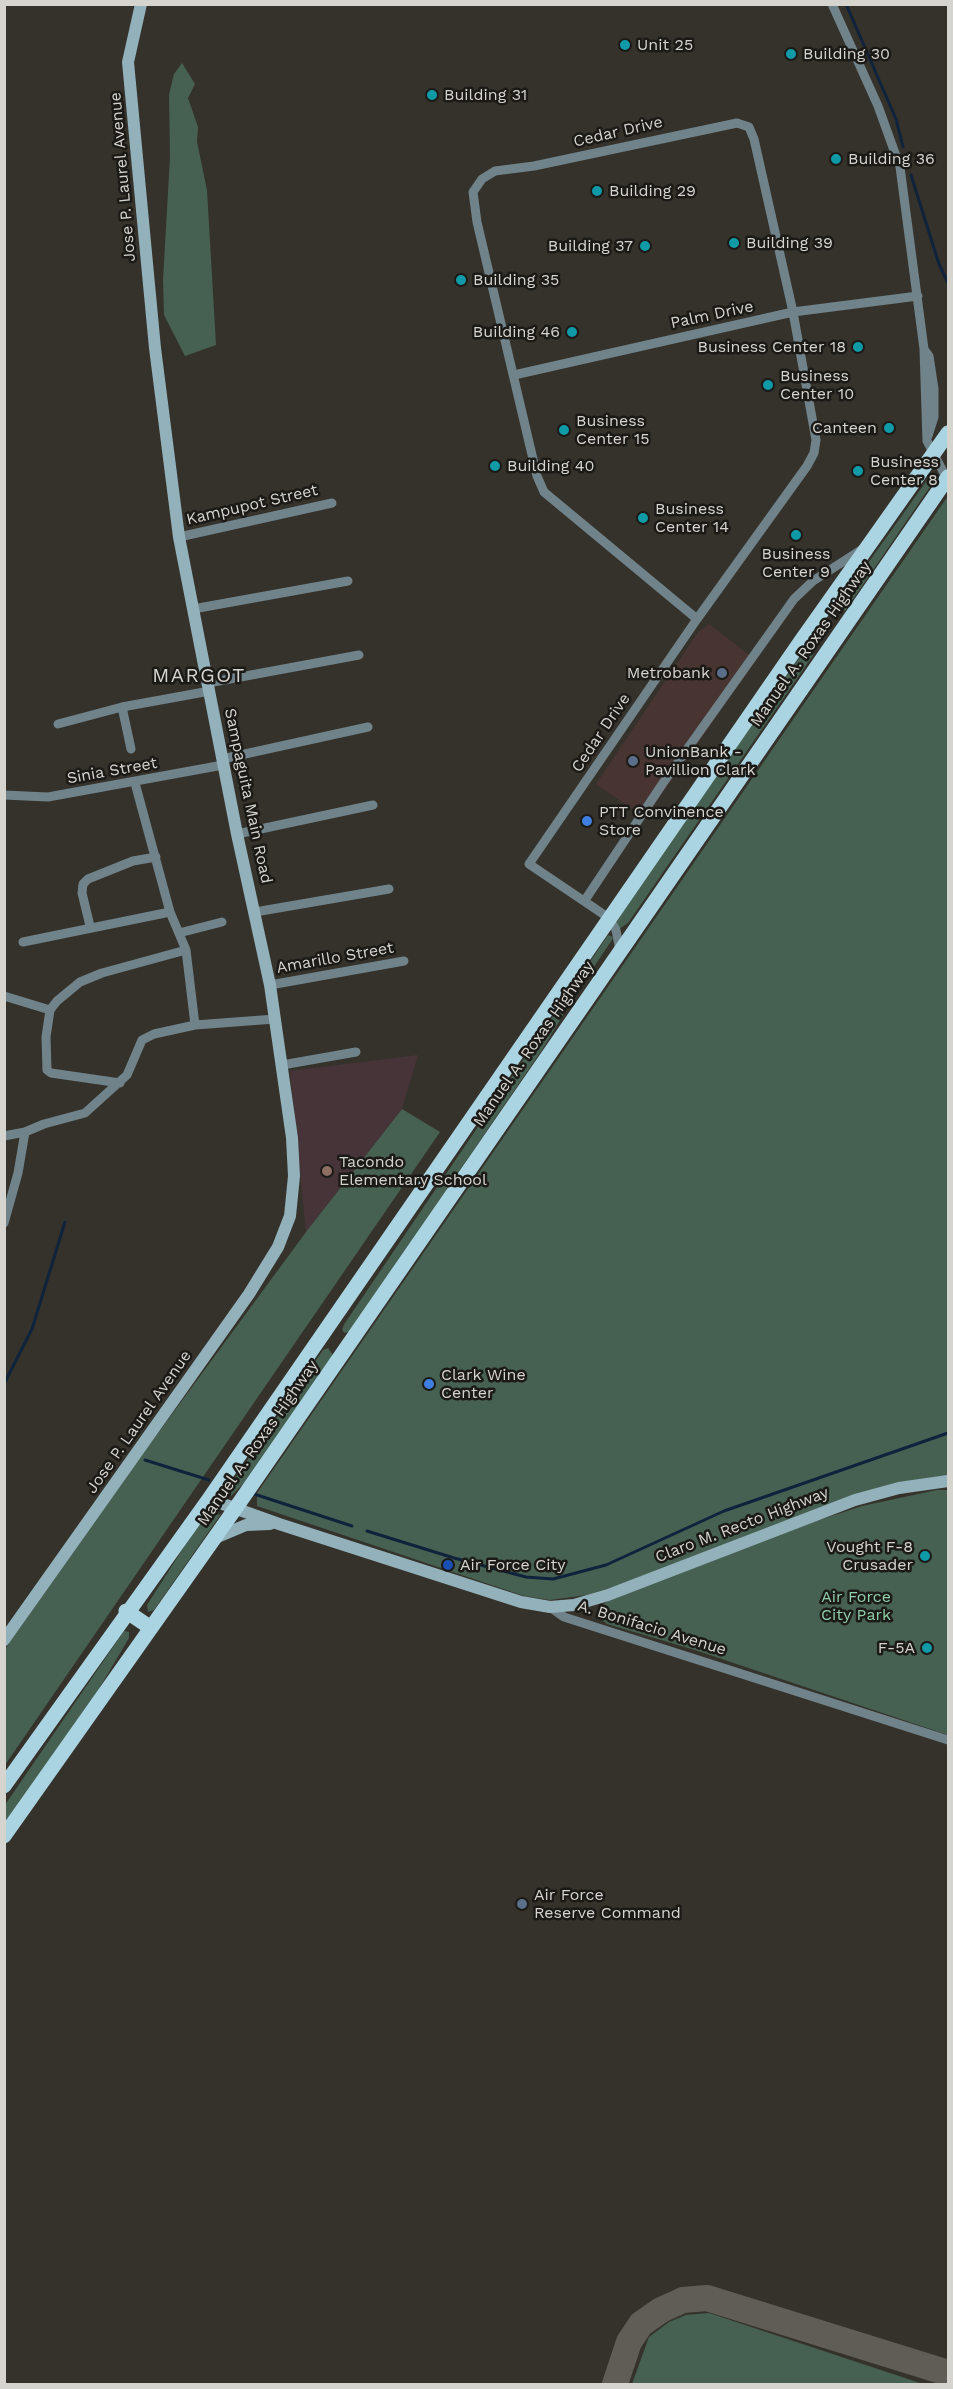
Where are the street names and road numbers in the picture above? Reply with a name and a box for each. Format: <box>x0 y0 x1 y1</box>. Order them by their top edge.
street label: Jose P. Laurel Avenue <box>106 91 140 263</box>
street label: Cedar Drive <box>571 112 665 152</box>
street label: Palm Drive <box>669 297 755 333</box>
street label: Kampupot Street <box>184 481 320 529</box>
street label: Manuel A. Roxas Highway <box>746 558 876 730</box>
street label: Cedar Drive <box>568 690 634 776</box>
street label: Sampaguita Main Road <box>220 707 276 885</box>
street label: Sinia Street <box>65 754 159 788</box>
street label: Amarillo Street <box>275 938 395 978</box>
street label: Manuel A. Roxas Highway <box>469 958 599 1130</box>
street label: Jose P. Laurel Avenue <box>82 1347 196 1497</box>
street label: Manuel A. Roxas Highway <box>193 1357 323 1529</box>
street label: Claro M. Recto Highway <box>653 1483 831 1567</box>
street label: A. Bonifacio Avenue <box>575 1596 729 1660</box>

